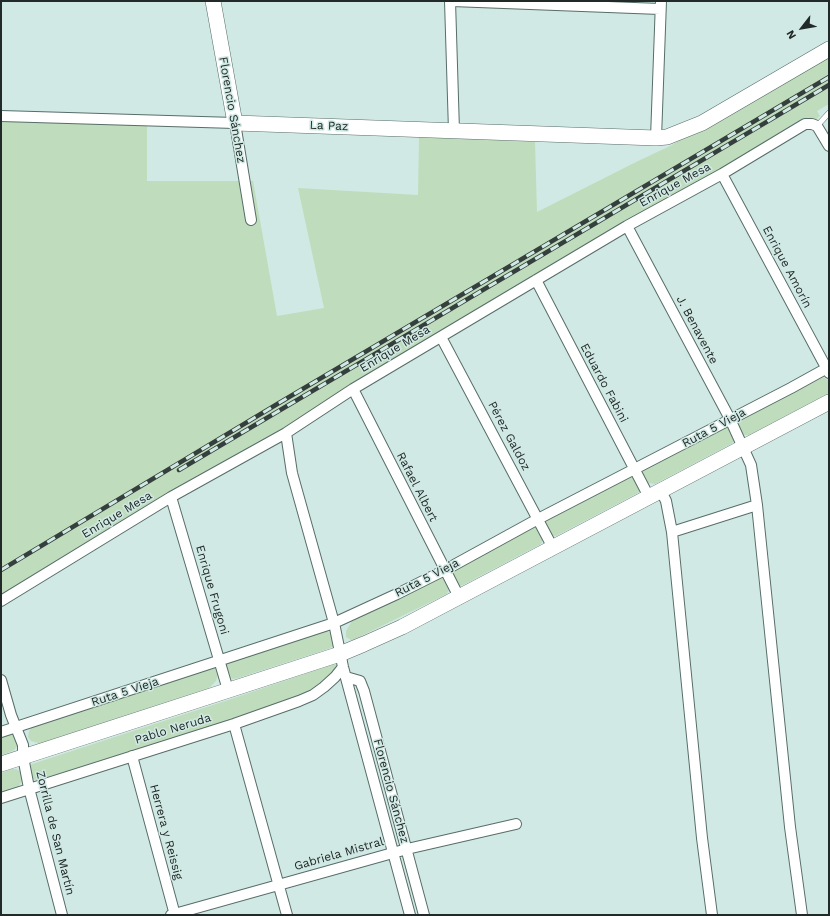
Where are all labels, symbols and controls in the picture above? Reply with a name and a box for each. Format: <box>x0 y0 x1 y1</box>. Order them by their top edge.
north arrow <box>782 8 822 48</box>
text: N <box>784 28 799 41</box>
street label: Florencio Sánchez <box>216 56 248 164</box>
street label: La Paz <box>309 118 349 134</box>
street label: Enrique Mesa <box>637 159 713 211</box>
street label: Enrique Amorín <box>759 223 815 311</box>
street label: J. Benavente <box>673 293 721 367</box>
street label: Enrique Mesa <box>357 322 433 376</box>
street label: Eduardo Fabini <box>577 341 631 425</box>
street label: Pérez Galdoz <box>485 399 533 473</box>
street label: Ruta 5 Vieja <box>680 405 748 451</box>
street label: Rafael Albert <box>393 450 441 524</box>
street label: Enrique Mesa <box>79 488 155 542</box>
street label: Enrique Frugoni <box>192 544 232 636</box>
street label: Ruta 5 Vieja <box>392 556 462 600</box>
street label: Ruta 5 Vieja <box>89 674 161 710</box>
street label: Pablo Neruda <box>133 711 213 747</box>
street label: Florencio Sánchez <box>370 737 412 845</box>
street label: Zorrilla de San Martín <box>33 770 77 896</box>
street label: Herrera y Reissig <box>146 783 186 881</box>
street label: Gabriela Mistral <box>293 834 385 874</box>

